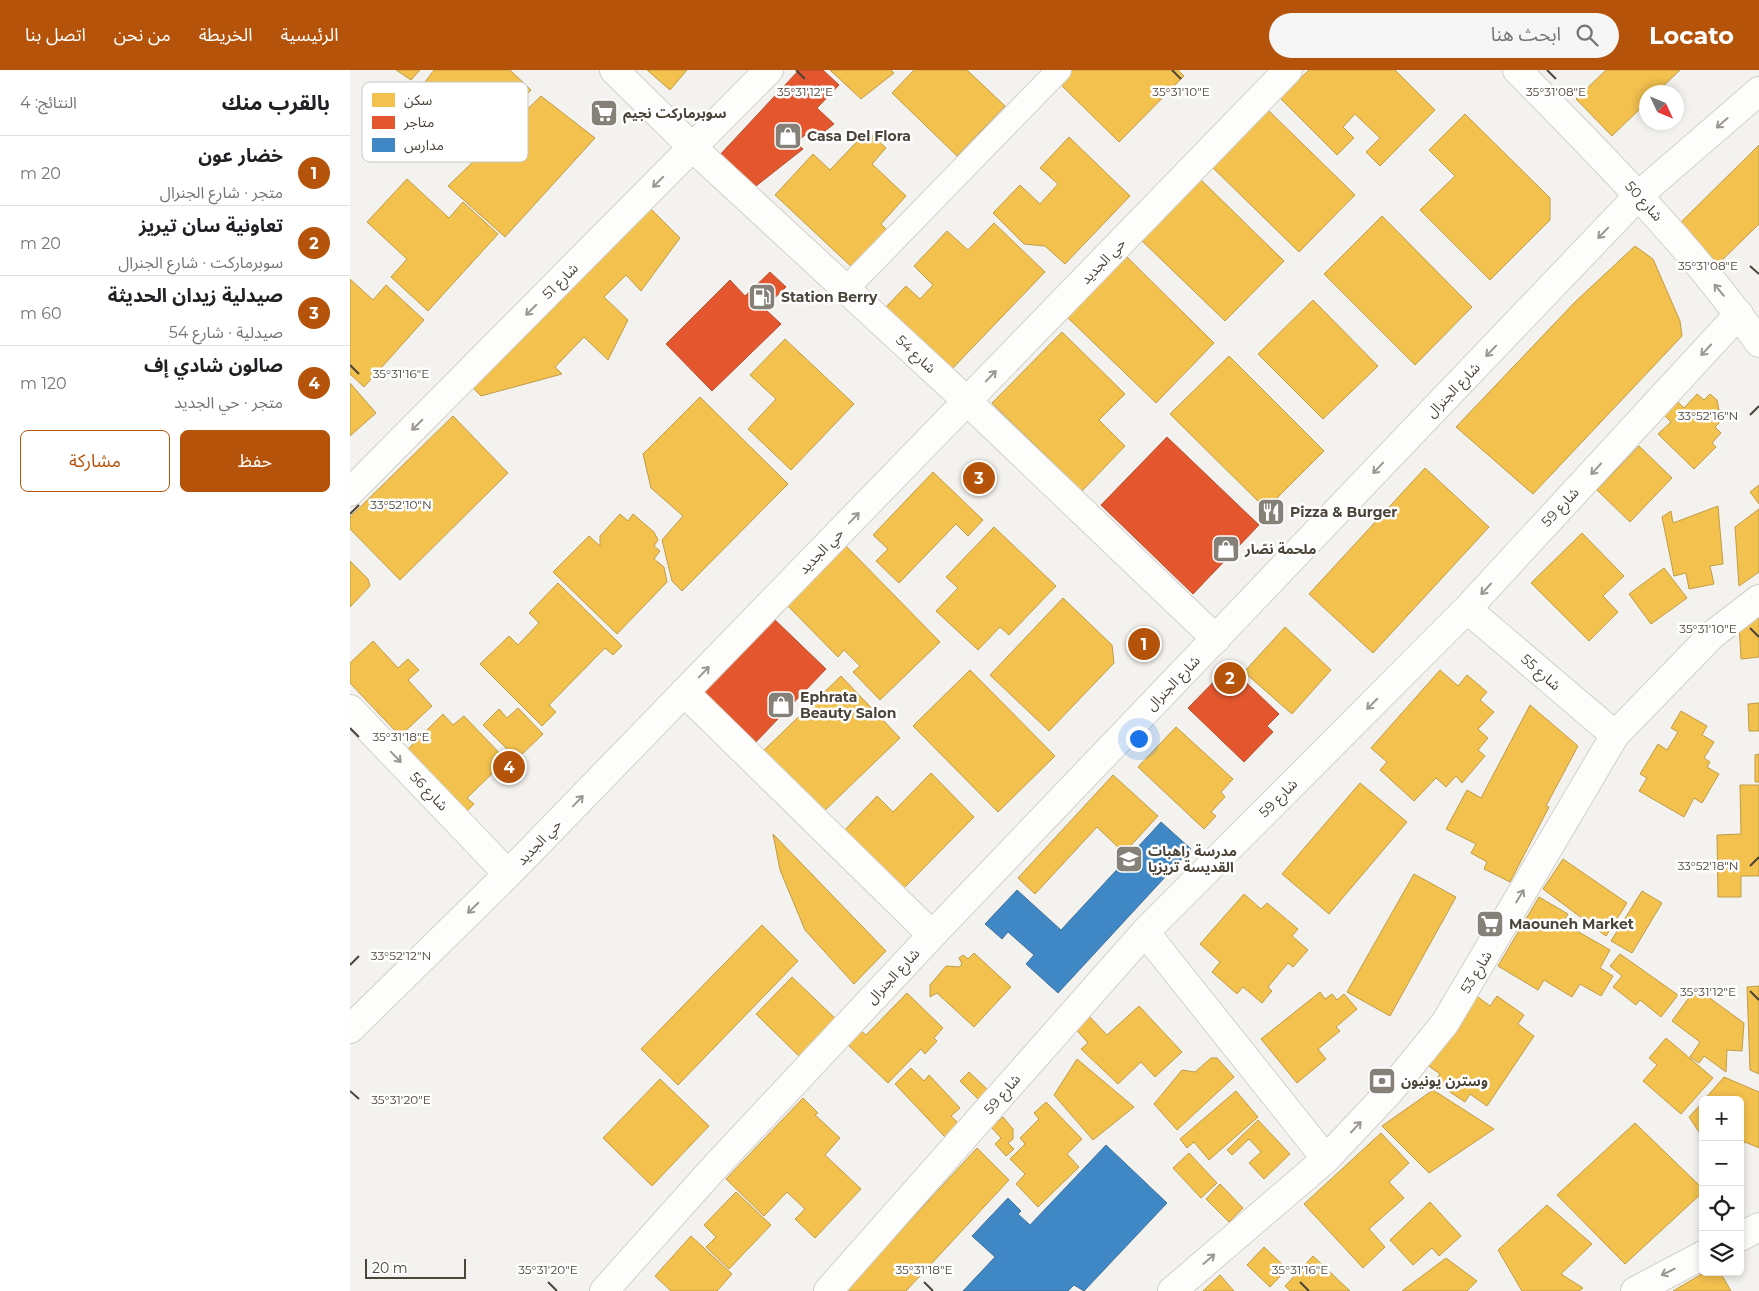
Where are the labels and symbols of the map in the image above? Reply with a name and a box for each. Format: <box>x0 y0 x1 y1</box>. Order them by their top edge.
legend <box>362 82 528 162</box>
text: 35°31'12"E <box>777 84 833 99</box>
text: 35°31'10"E <box>1152 84 1210 99</box>
text: 35°31'08"E <box>1526 84 1586 99</box>
north arrow <box>1639 85 1684 130</box>
text: سكن <box>404 91 432 109</box>
supermarket icon: سوبرماركت نجيم <box>589 98 619 128</box>
place label: سوبرماركت نجيم <box>623 104 726 124</box>
text: متاجر <box>403 113 434 131</box>
one-way arrow <box>1716 117 1729 128</box>
shop icon: Casa Del Flora <box>773 121 803 151</box>
place label: Casa Del Flora <box>807 127 911 145</box>
text: مدارس <box>404 136 444 154</box>
one-way arrow <box>652 176 664 188</box>
street label: شارع 50 <box>1620 177 1667 226</box>
one-way arrow <box>1597 227 1609 239</box>
street label: حي الجديد <box>1077 234 1131 289</box>
text: 35°31'08"E <box>1678 258 1738 273</box>
street label: شارع 51 <box>538 259 583 304</box>
fuel station icon: Station Berry <box>747 282 777 312</box>
one-way arrow <box>1714 284 1725 297</box>
place label: Station Berry <box>781 288 878 306</box>
one-way arrow <box>525 304 537 316</box>
street label: شارع 54 <box>891 331 940 378</box>
one-way arrow <box>1700 343 1712 356</box>
one-way arrow <box>1485 344 1497 356</box>
street label: شارع الجنرال <box>1422 359 1485 423</box>
text: 35°31'16"E <box>373 366 429 381</box>
one-way arrow <box>985 370 997 382</box>
text: 33°52'16"N <box>1678 408 1738 423</box>
one-way arrow <box>410 419 423 431</box>
pin: 3 <box>963 459 995 497</box>
one-way arrow <box>1372 462 1384 475</box>
one-way arrow <box>1590 463 1602 475</box>
street label: شارع 59 <box>1537 484 1584 532</box>
text: 33°52'10"N <box>370 497 432 512</box>
restaurant icon: Pizza & Burger <box>1256 497 1286 527</box>
place label: Pizza & Burger <box>1290 503 1397 521</box>
one-way arrow <box>847 512 860 524</box>
street label: حي الجديد <box>795 524 849 579</box>
shop icon: ملحمة نصّار <box>1211 534 1241 564</box>
place label: ملحمة نصّار <box>1244 540 1316 558</box>
one-way arrow <box>1480 582 1492 595</box>
text: 35°31'10"E <box>1679 621 1737 636</box>
pin: 1 <box>1128 625 1160 663</box>
street label: شارع 55 <box>1516 650 1565 696</box>
street label: شارع الجنرال <box>1142 652 1205 716</box>
pin: 2 <box>1214 659 1246 697</box>
one-way arrow <box>698 666 710 678</box>
place label: Ephrata Beauty Salon <box>800 688 896 722</box>
shop icon: Ephrata Beauty Salon <box>766 690 796 720</box>
one-way arrow <box>1366 698 1378 711</box>
your location <box>1126 726 1152 752</box>
text: 35°31'18"E <box>372 729 430 744</box>
pin: 4 <box>493 748 525 786</box>
one-way arrow <box>390 750 402 763</box>
street label: شارع 56 <box>405 768 452 816</box>
street label: شارع 59 <box>1255 775 1303 823</box>
one-way arrow <box>572 795 584 808</box>
street label: حي الجديد <box>513 815 567 870</box>
place label: مدرسة راهبات القديسة تريزيا <box>1148 842 1237 876</box>
school or university icon: مدرسة راهبات القديسة تريزيا <box>1114 844 1144 874</box>
text: 33°52'18"N <box>1677 858 1739 873</box>
one-way arrow <box>1516 889 1526 903</box>
one-way arrow <box>467 902 479 914</box>
supermarket icon: Maouneh Market <box>1475 909 1505 939</box>
place label: Maouneh Market <box>1509 915 1634 933</box>
street label: شارع الجنرال <box>863 944 925 1009</box>
street label: شارع 53 <box>1456 947 1497 998</box>
text: 33°52'12"N <box>371 948 431 963</box>
text: 35°31'12"E <box>1680 984 1736 999</box>
bank icon: وسترن يونيون <box>1367 1066 1397 1096</box>
street label: شارع 59 <box>980 1070 1026 1119</box>
place label: وسترن يونيون <box>1401 1072 1488 1090</box>
text: 35°31'20"E <box>371 1092 431 1107</box>
one-way arrow <box>1350 1121 1362 1134</box>
one-way arrow <box>1203 1254 1216 1265</box>
scale bar <box>365 1256 466 1279</box>
text: 35°31'20"E <box>518 1262 578 1277</box>
text: 35°31'18"E <box>895 1262 953 1277</box>
text: 35°31'16"E <box>1272 1262 1328 1277</box>
one-way arrow <box>1661 1268 1676 1278</box>

